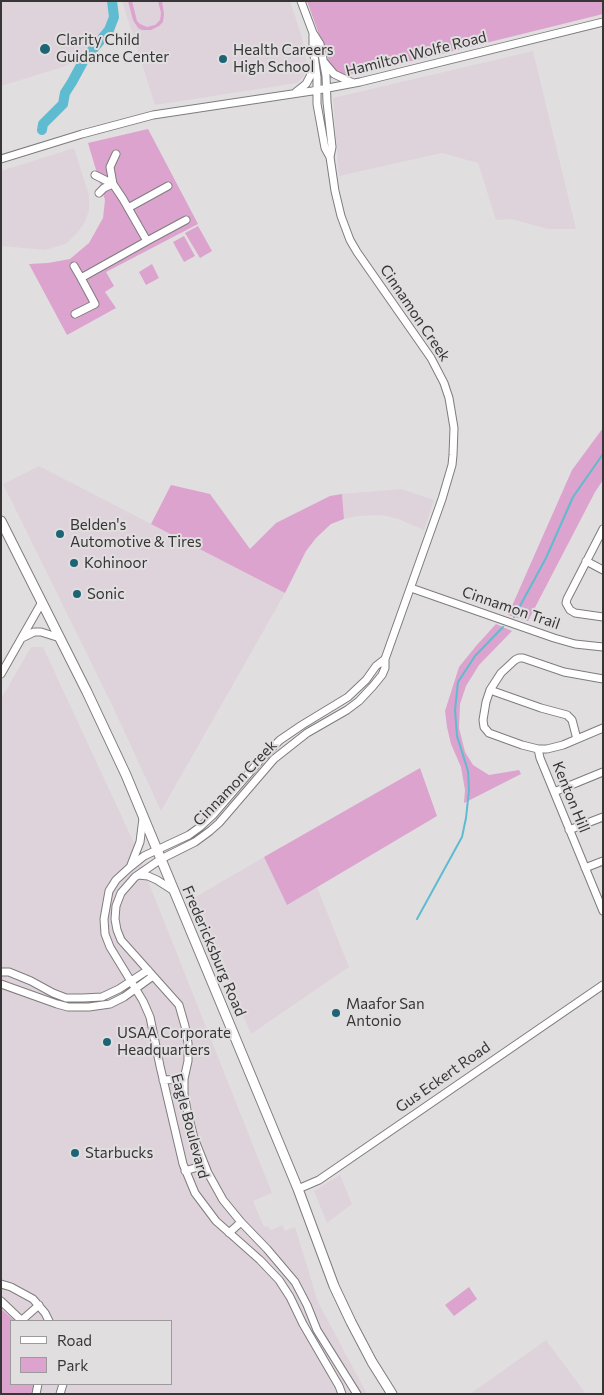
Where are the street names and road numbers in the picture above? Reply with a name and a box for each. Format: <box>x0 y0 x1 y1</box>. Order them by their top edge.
street label: Hamilton Wolfe Road <box>344 28 488 80</box>
street label: Cinnamon Creek <box>376 261 454 365</box>
street label: Cinnamon Trail <box>460 583 562 633</box>
street label: Cinnamon Creek <box>189 736 281 830</box>
street label: Kenton Hill <box>549 759 593 835</box>
street label: Fredericksburg Road <box>178 883 250 1019</box>
street label: Gus Eckert Road <box>392 1038 494 1116</box>
street label: Eagle Boulevard <box>167 1072 213 1180</box>

